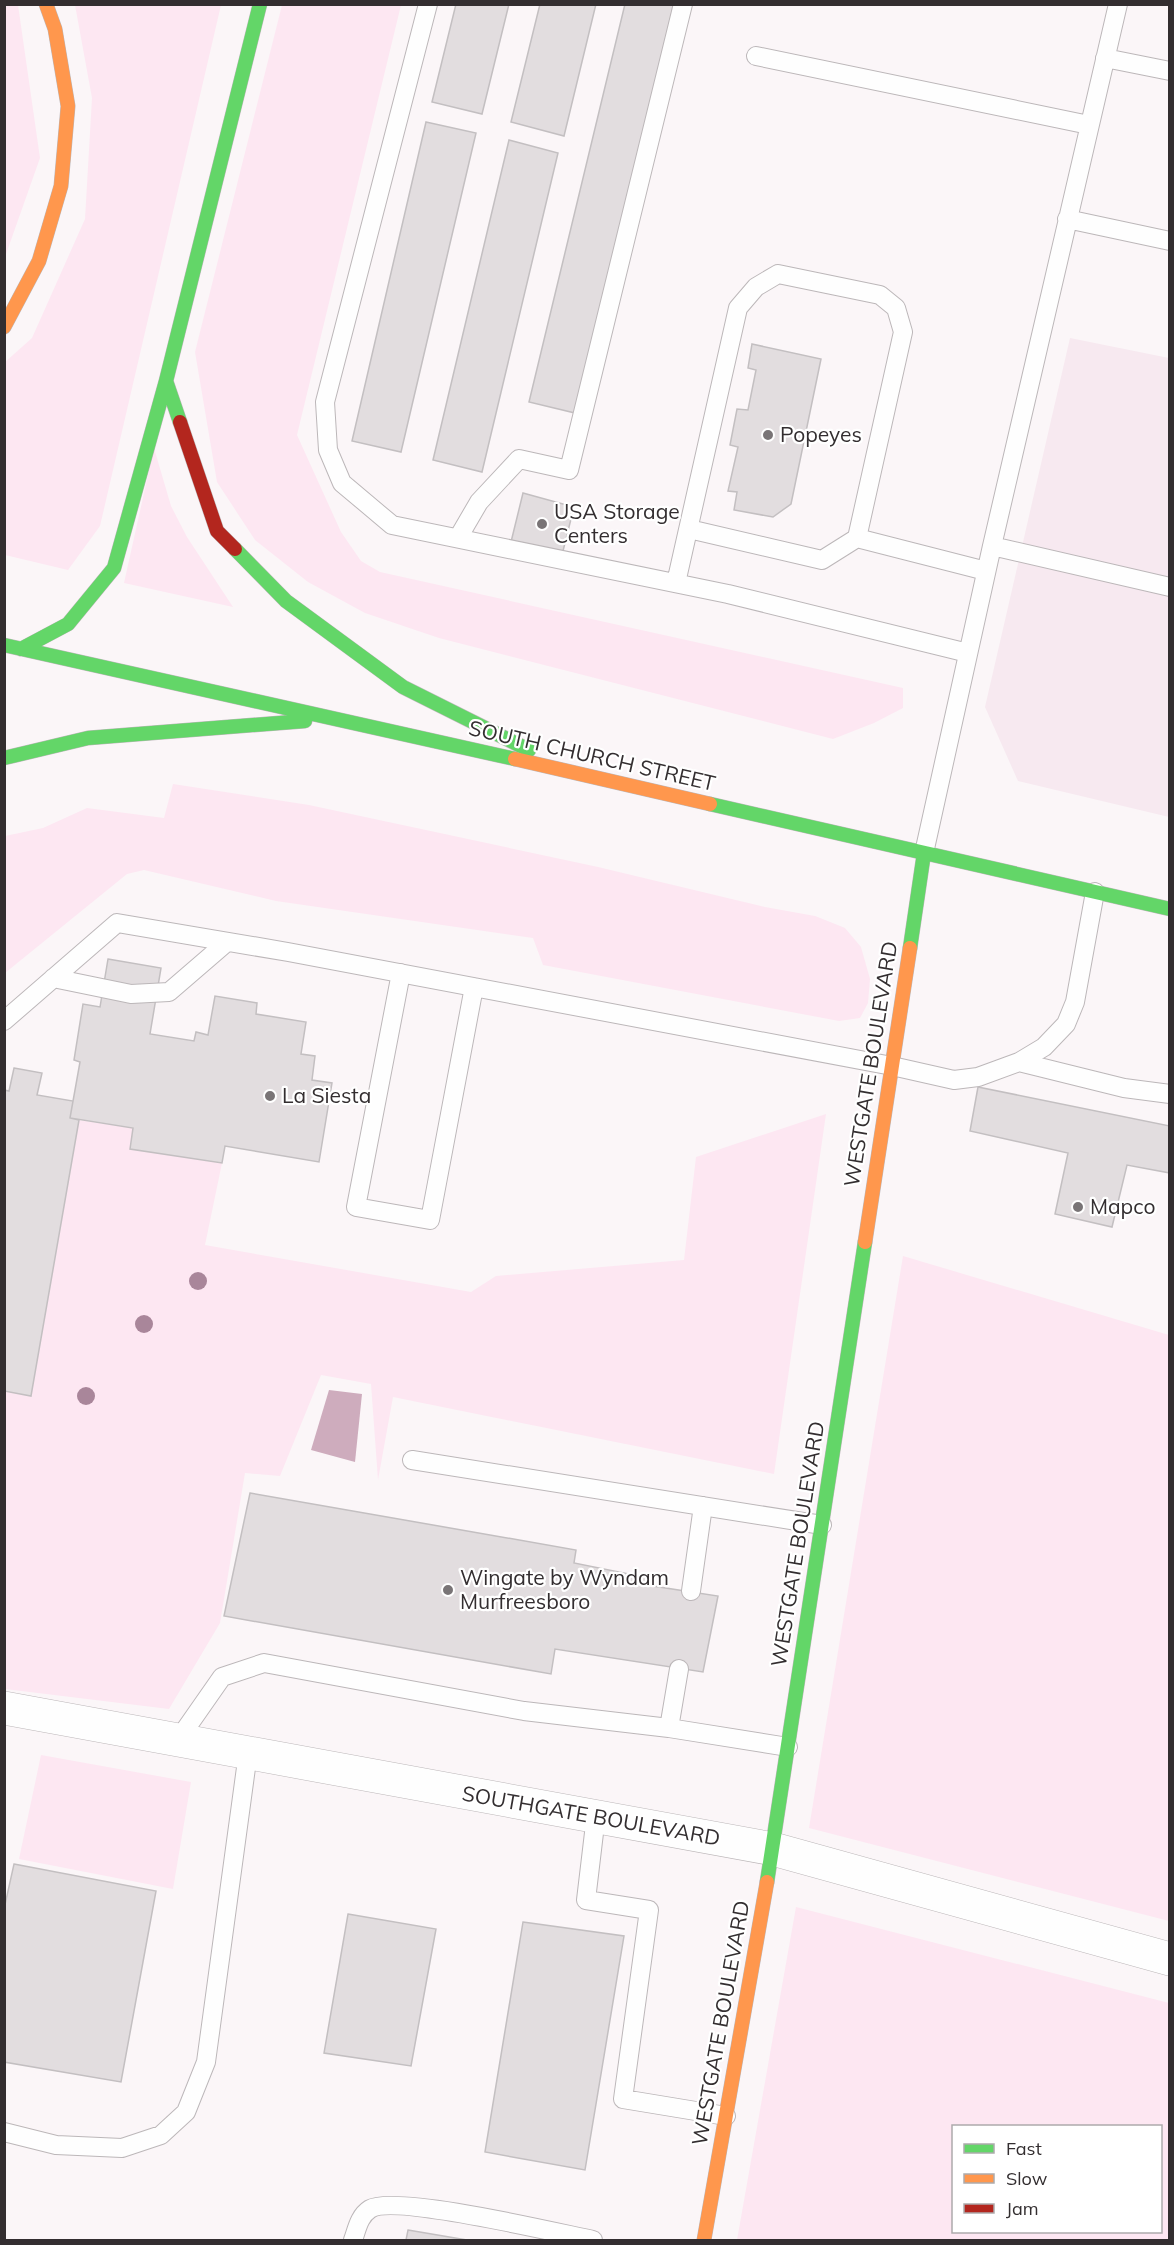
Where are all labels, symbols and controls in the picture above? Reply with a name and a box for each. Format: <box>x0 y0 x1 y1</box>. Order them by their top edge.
place label: Popeyes <box>780 421 862 447</box>
marker: Popeyes <box>761 428 775 442</box>
place label: USA Storage Centers <box>554 498 680 548</box>
marker: USA Storage Centers <box>535 517 549 531</box>
street label: SOUTH CHURCH STREET <box>466 714 718 796</box>
street label: WESTGATE BOULEVARD <box>838 939 902 1189</box>
place label: La Siesta <box>282 1082 371 1108</box>
marker: La Siesta <box>263 1089 277 1103</box>
place label: Mapco <box>1090 1193 1155 1219</box>
marker: Mapco <box>1071 1200 1085 1214</box>
street label: WESTGATE BOULEVARD <box>765 1419 829 1669</box>
place label: Wingate by Wyndam Murfreesboro <box>460 1564 669 1614</box>
marker: Wingate by Wyndam Murfreesboro <box>441 1583 455 1597</box>
street label: SOUTHGATE BOULEVARD <box>460 1779 722 1851</box>
street label: WESTGATE BOULEVARD <box>686 1898 754 2147</box>
legend <box>952 2125 1162 2233</box>
text: Fast <box>1006 2137 1042 2160</box>
text: Slow <box>1006 2167 1048 2190</box>
text: Jam <box>1006 2197 1039 2220</box>

